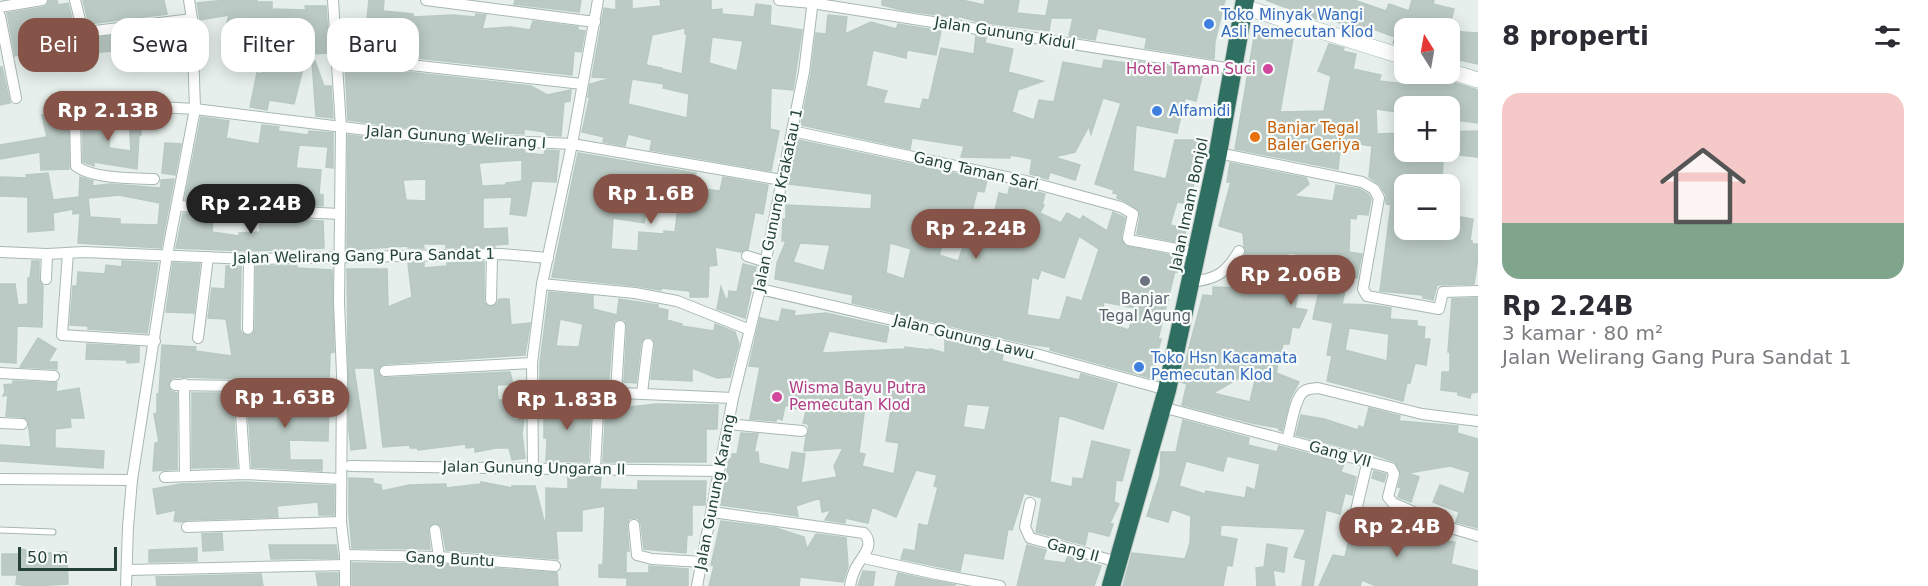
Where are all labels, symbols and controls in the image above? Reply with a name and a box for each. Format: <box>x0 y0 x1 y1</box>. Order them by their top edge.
place label: Toko Minyak Wangi Asli Pemecutan Klod <box>1220 6 1374 41</box>
street label: Jalan Gunung Kidul <box>932 13 1077 53</box>
marker: Toko Minyak Wangi Asli Pemecutan Klod <box>1202 17 1216 31</box>
chip: Beli <box>18 18 99 72</box>
chip: Sewa <box>111 18 209 72</box>
chip: Filter <box>221 18 315 72</box>
chip: Baru <box>327 18 419 72</box>
north arrow <box>1394 18 1460 84</box>
map controls <box>1394 18 1460 240</box>
icon: filters <box>1871 20 1904 53</box>
text: 8 properti <box>1502 21 1649 51</box>
place label: Hotel Taman Suci <box>1126 60 1256 78</box>
marker: Hotel Taman Suci <box>1261 62 1275 76</box>
pin: Rp 2.13B <box>46 91 170 142</box>
button: + <box>1394 96 1460 162</box>
text: Rp 2.13B <box>57 98 159 122</box>
place label: Alfamidi <box>1169 102 1230 120</box>
marker: Alfamidi <box>1150 104 1164 118</box>
street label: Jalan Gunung Krakatau 1 <box>750 107 806 294</box>
place label: Banjar Tegal Baler Geriya <box>1267 119 1360 154</box>
street label: Jalan Gunung Welirang I <box>364 122 547 152</box>
marker: Banjar Tegal Baler Geriya <box>1248 130 1262 144</box>
icon: home <box>1649 132 1757 240</box>
street label: Jalan Imam Bonjol <box>1166 136 1212 273</box>
street label: Gang Taman Sari <box>912 148 1040 194</box>
pin: Rp 1.6B <box>596 174 706 225</box>
button: − <box>1394 174 1460 240</box>
text: Rp 1.6B <box>607 181 695 205</box>
pin: Rp 2.24B <box>189 184 313 235</box>
text: Rp 2.24B <box>200 191 302 215</box>
pin: Rp 2.24B <box>914 209 1038 260</box>
text: Rp 2.24B <box>925 216 1027 240</box>
street label: Jalan Welirang Gang Pura Sandat 1 <box>232 245 495 267</box>
pin: Rp 2.06B <box>1229 255 1353 306</box>
text: Rp 2.06B <box>1240 262 1342 286</box>
marker: Banjar Tegal Agung <box>1138 274 1152 288</box>
place label: Banjar Tegal Agung <box>1098 290 1191 325</box>
text: Rp 2.24B <box>1502 291 1634 321</box>
street label: Jalan Gunung Lawu <box>891 311 1036 363</box>
text: 3 kamar · 80 m² <box>1502 321 1663 345</box>
text: Jalan Welirang Gang Pura Sandat 1 <box>1502 345 1851 369</box>
place label: Toko Hsn Kacamata Pemecutan Klod <box>1150 349 1297 384</box>
marker: Toko Hsn Kacamata Pemecutan Klod <box>1132 360 1146 374</box>
pin: Rp 1.63B <box>223 378 347 429</box>
place label: Wisma Bayu Putra Pemecutan Klod <box>789 379 926 414</box>
pin: Rp 1.83B <box>505 380 629 431</box>
text: Rp 1.63B <box>234 385 336 409</box>
text: Rp 1.83B <box>516 387 618 411</box>
marker: Wisma Bayu Putra Pemecutan Klod <box>770 390 784 404</box>
street label: Jalan Gunung Karang <box>691 413 739 572</box>
street label: Gang VII <box>1307 437 1373 471</box>
street label: Jalan Gunung Ungaran II <box>441 457 626 479</box>
pin: Rp 2.4B <box>1342 507 1452 558</box>
text: Rp 2.4B <box>1353 514 1441 538</box>
street label: Gang II <box>1045 534 1101 566</box>
scale bar <box>18 544 117 572</box>
text: 50 m <box>27 548 68 567</box>
street label: Gang Buntu <box>405 548 495 570</box>

